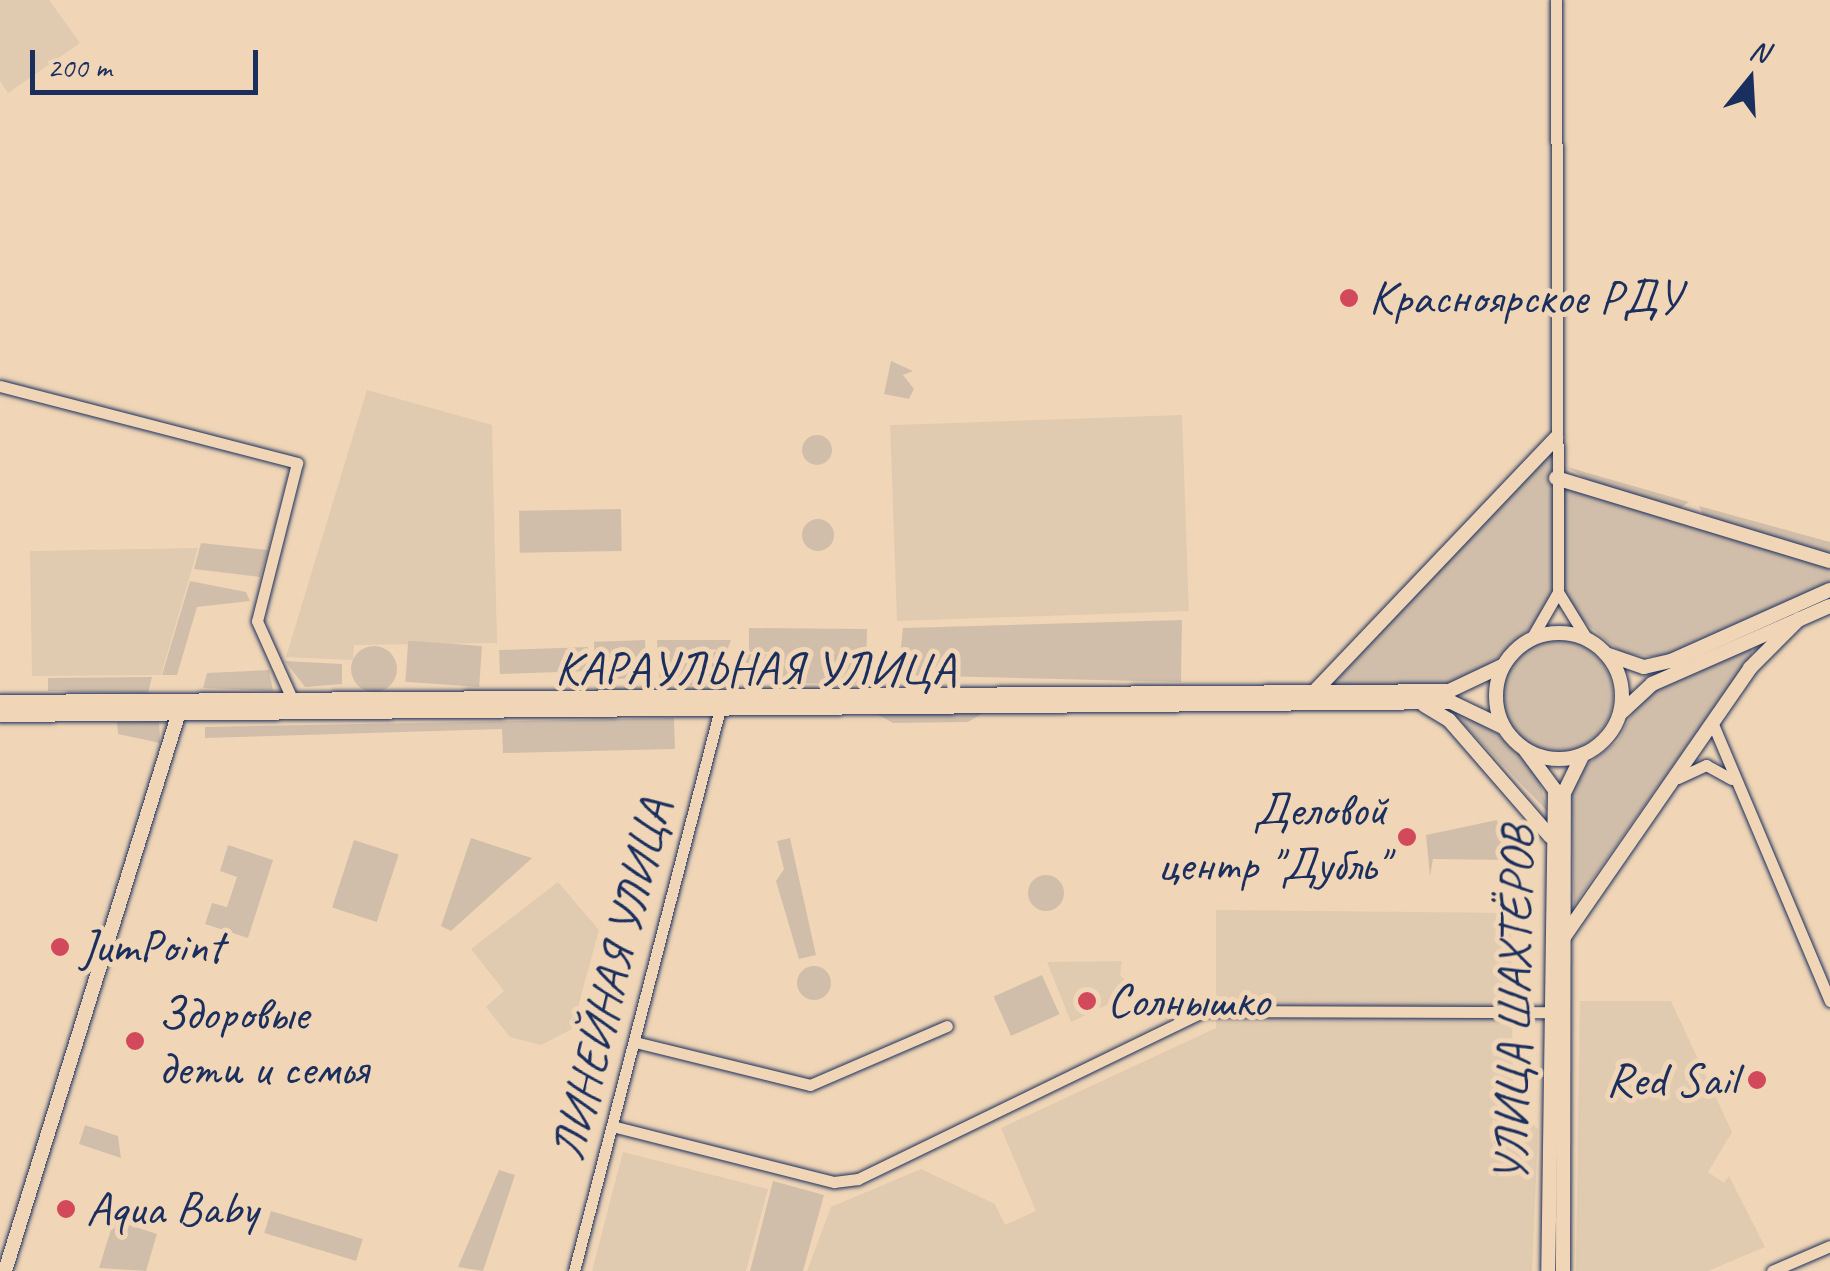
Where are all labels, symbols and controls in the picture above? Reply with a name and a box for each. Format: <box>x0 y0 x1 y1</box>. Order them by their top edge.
scale bar <box>35 30 262 92</box>
north arrow <box>1700 30 1800 130</box>
text: N <box>1746 32 1773 70</box>
text: 200 m <box>47 48 112 86</box>
place label: Красноярское РДУ <box>1369 269 1681 327</box>
marker: Красноярское РДУ <box>1338 287 1360 309</box>
street label: КАРАУЛЬНАЯ УЛИЦА <box>556 640 954 698</box>
place label: Деловой центр "Дубль" <box>1158 780 1387 893</box>
street label: ЛИНЕЙНАЯ УЛИЦА <box>538 794 684 1166</box>
marker: Деловой центр "Дубль" <box>1396 826 1418 848</box>
street label: УЛИЦА ШАХТЁРОВ <box>1482 827 1546 1183</box>
place label: JumPoint <box>80 918 223 976</box>
marker: JumPoint <box>49 936 71 958</box>
place label: Солнышко <box>1107 972 1269 1030</box>
place label: Здоровые дети и семья <box>158 984 373 1097</box>
marker: Солнышко <box>1076 990 1098 1012</box>
marker: Здоровые дети и семья <box>122 1028 148 1054</box>
place label: Red Sail <box>1605 1051 1737 1109</box>
marker: Red Sail <box>1746 1069 1768 1091</box>
place label: Aqua Baby <box>86 1180 259 1238</box>
marker: Aqua Baby <box>55 1198 77 1220</box>

